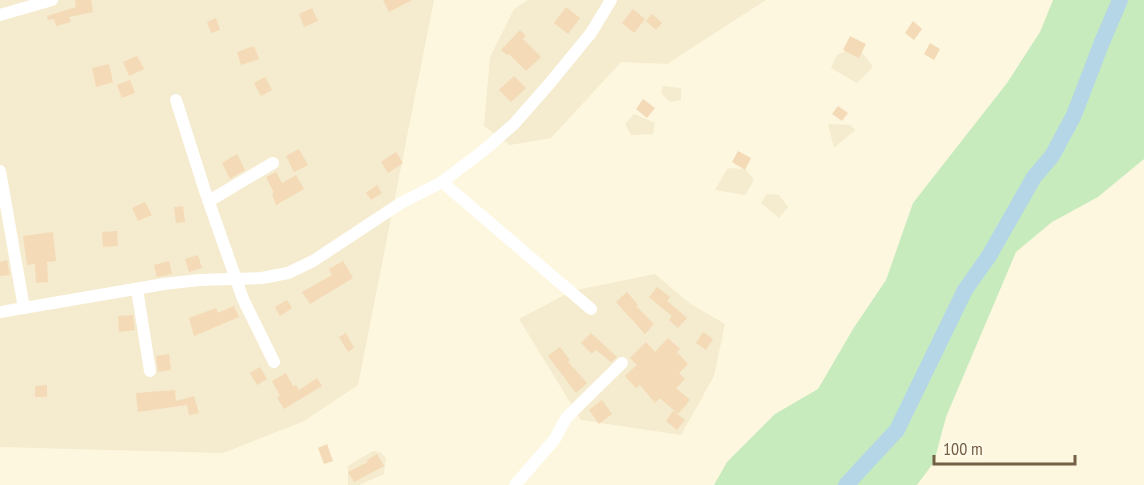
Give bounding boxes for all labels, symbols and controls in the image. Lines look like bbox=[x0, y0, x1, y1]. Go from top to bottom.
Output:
scale bar bbox=[934, 428, 1075, 466]
text: 100 m bbox=[943, 437, 983, 460]

